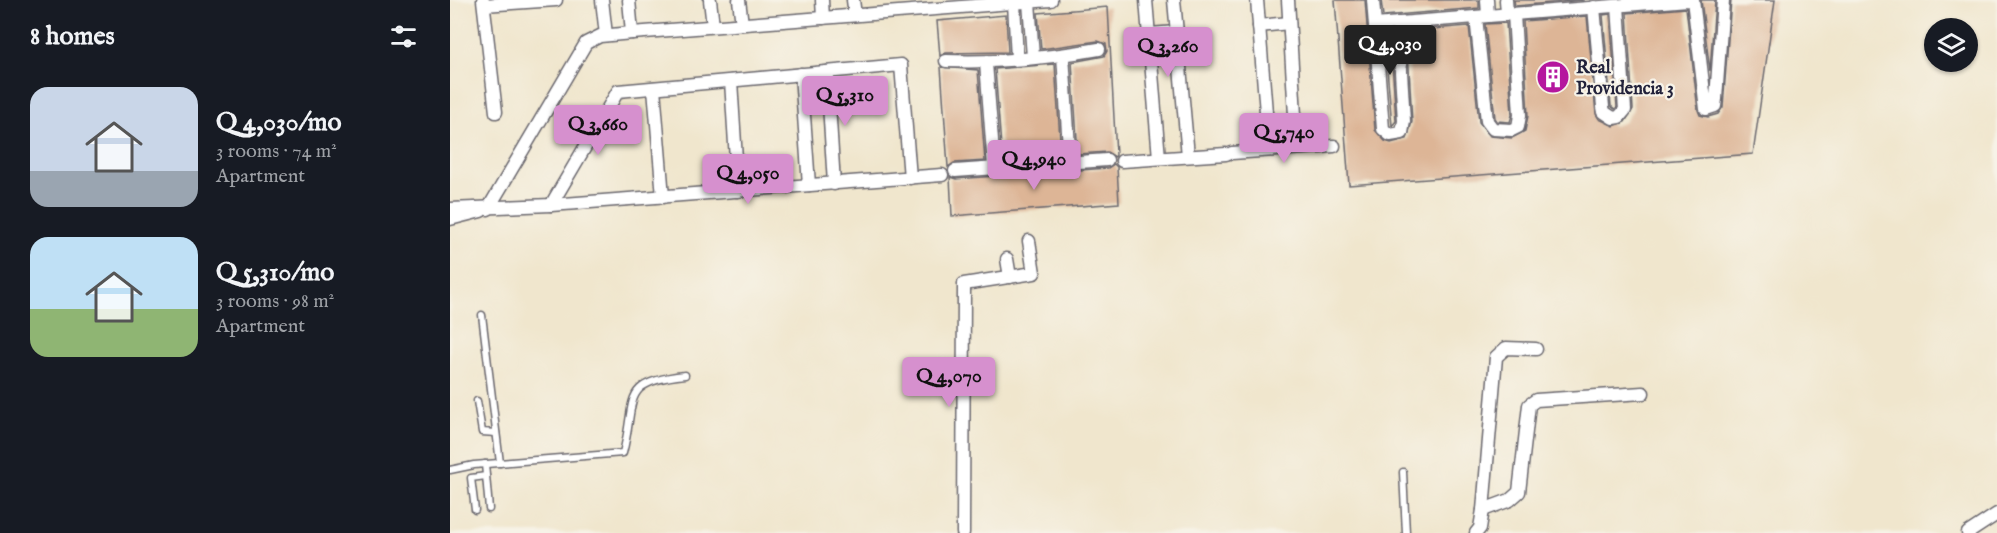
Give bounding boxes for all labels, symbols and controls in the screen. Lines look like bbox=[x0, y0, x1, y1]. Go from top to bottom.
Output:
map controls bbox=[1924, 18, 1978, 72]
button: layers bbox=[1924, 18, 1978, 72]
text: 8 homes bbox=[30, 20, 115, 53]
icon: filters bbox=[387, 20, 420, 53]
pin: Q 4,030 bbox=[1335, 25, 1445, 76]
pin: Q 3,260 bbox=[1113, 27, 1223, 78]
text: Q 4,030 bbox=[1358, 32, 1422, 57]
text: Q 3,260 bbox=[1137, 34, 1199, 59]
place label: Real Providencia 3 bbox=[1576, 57, 1674, 101]
building icon: Real Providencia 3 bbox=[1535, 59, 1571, 95]
pin: Q 5,310 bbox=[790, 76, 900, 127]
text: Q 5,310 bbox=[816, 83, 874, 108]
pin: Q 3,660 bbox=[543, 105, 653, 156]
text: Q 4,030/mo bbox=[216, 106, 341, 139]
icon: home bbox=[78, 111, 150, 183]
text: Q 3,660 bbox=[568, 112, 628, 137]
pin: Q 5,740 bbox=[1229, 113, 1339, 164]
text: Q 5,740 bbox=[1253, 120, 1315, 145]
text: 3 rooms · 74 m² bbox=[216, 139, 337, 164]
pin: Q 4,940 bbox=[979, 140, 1089, 191]
text: Q 4,940 bbox=[1002, 147, 1066, 172]
pin: Q 4,050 bbox=[693, 154, 803, 205]
text: Q 4,050 bbox=[716, 161, 780, 186]
text: Apartment bbox=[216, 164, 305, 189]
text: Q 5,310/mo bbox=[216, 256, 334, 289]
icon: home bbox=[78, 261, 150, 333]
text: 3 rooms · 98 m² bbox=[216, 289, 334, 314]
text: Apartment bbox=[216, 314, 305, 339]
pin: Q 4,070 bbox=[894, 357, 1004, 408]
text: Q 4,070 bbox=[916, 364, 982, 389]

